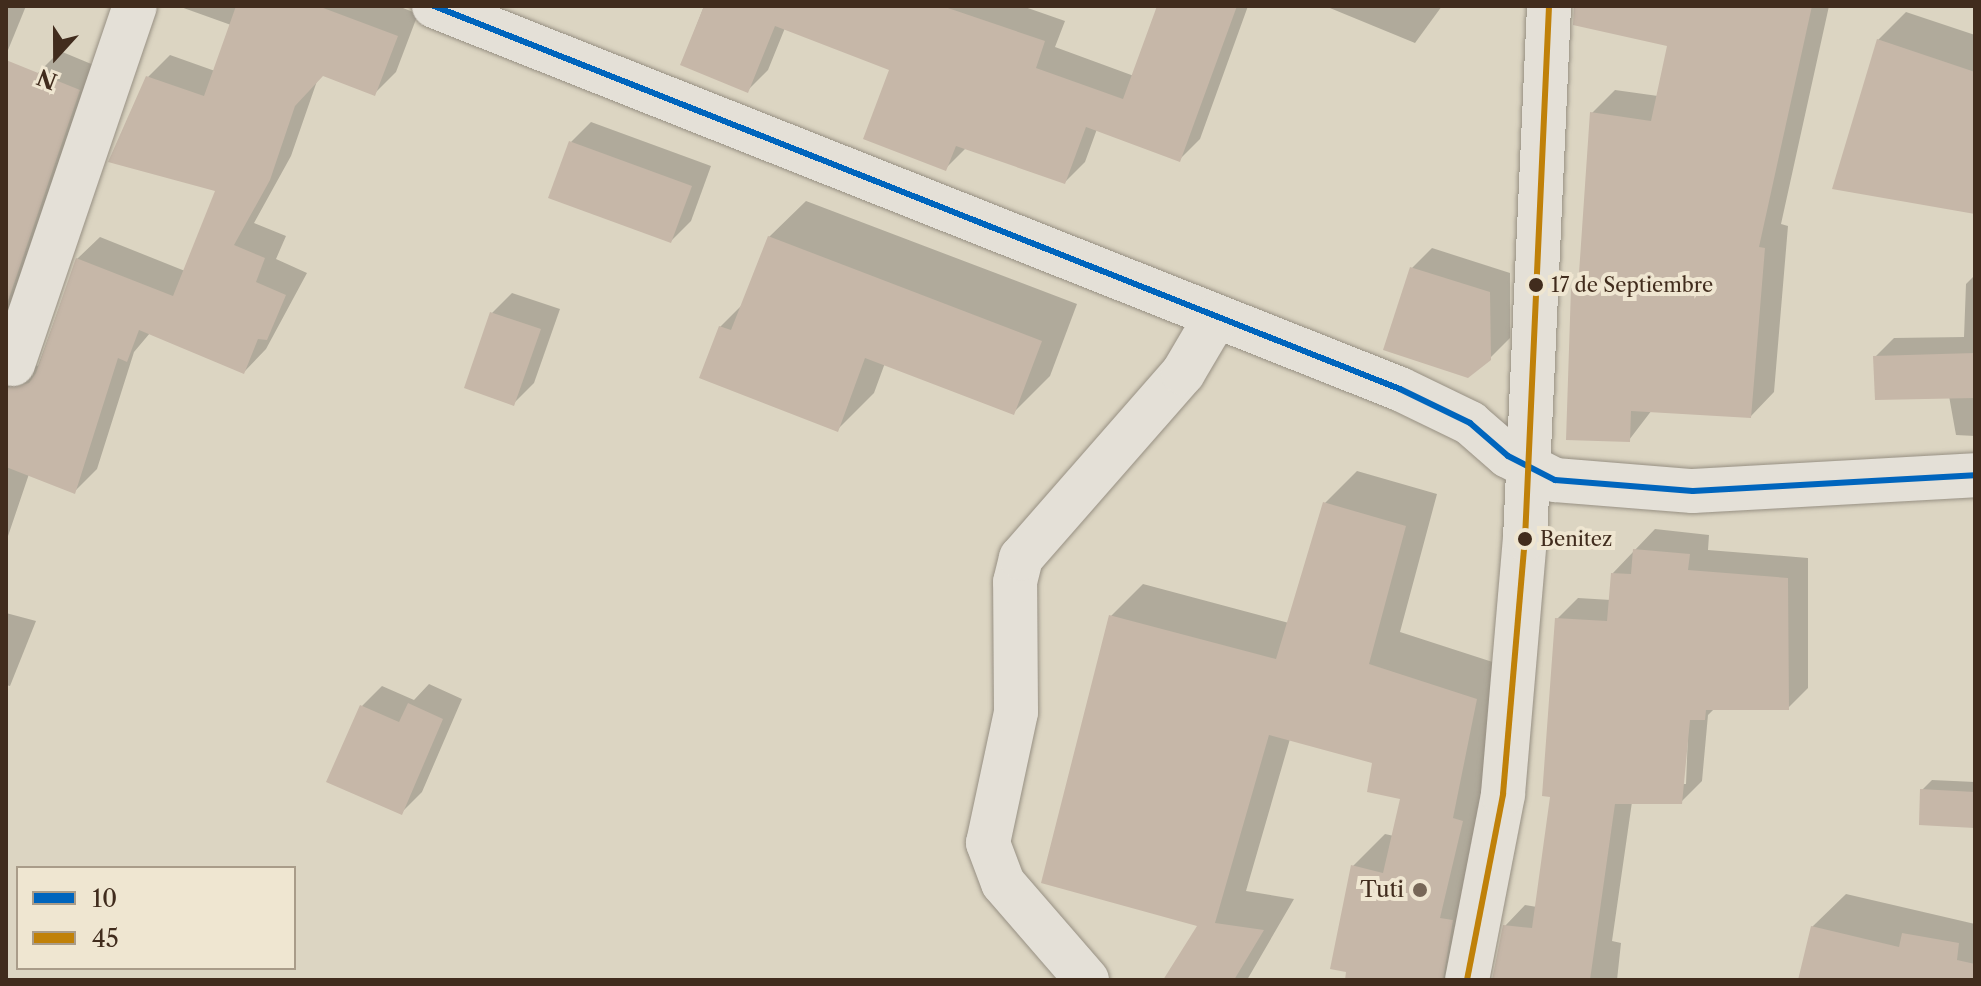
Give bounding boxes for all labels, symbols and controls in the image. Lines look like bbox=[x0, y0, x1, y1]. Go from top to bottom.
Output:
north arrow bbox=[16, 16, 96, 96]
text: N bbox=[33, 63, 61, 95]
place label: 17 de Septiembre bbox=[1551, 273, 1713, 297]
marker: 17 de Septiembre bbox=[1528, 277, 1544, 293]
place label: Benitez bbox=[1540, 527, 1612, 551]
marker: Benitez bbox=[1517, 531, 1533, 547]
legend bbox=[16, 866, 296, 970]
place label: Tuti bbox=[1360, 877, 1404, 903]
marker: Tuti bbox=[1411, 881, 1429, 899]
text: 10 bbox=[92, 884, 117, 913]
text: 45 bbox=[92, 924, 119, 953]

